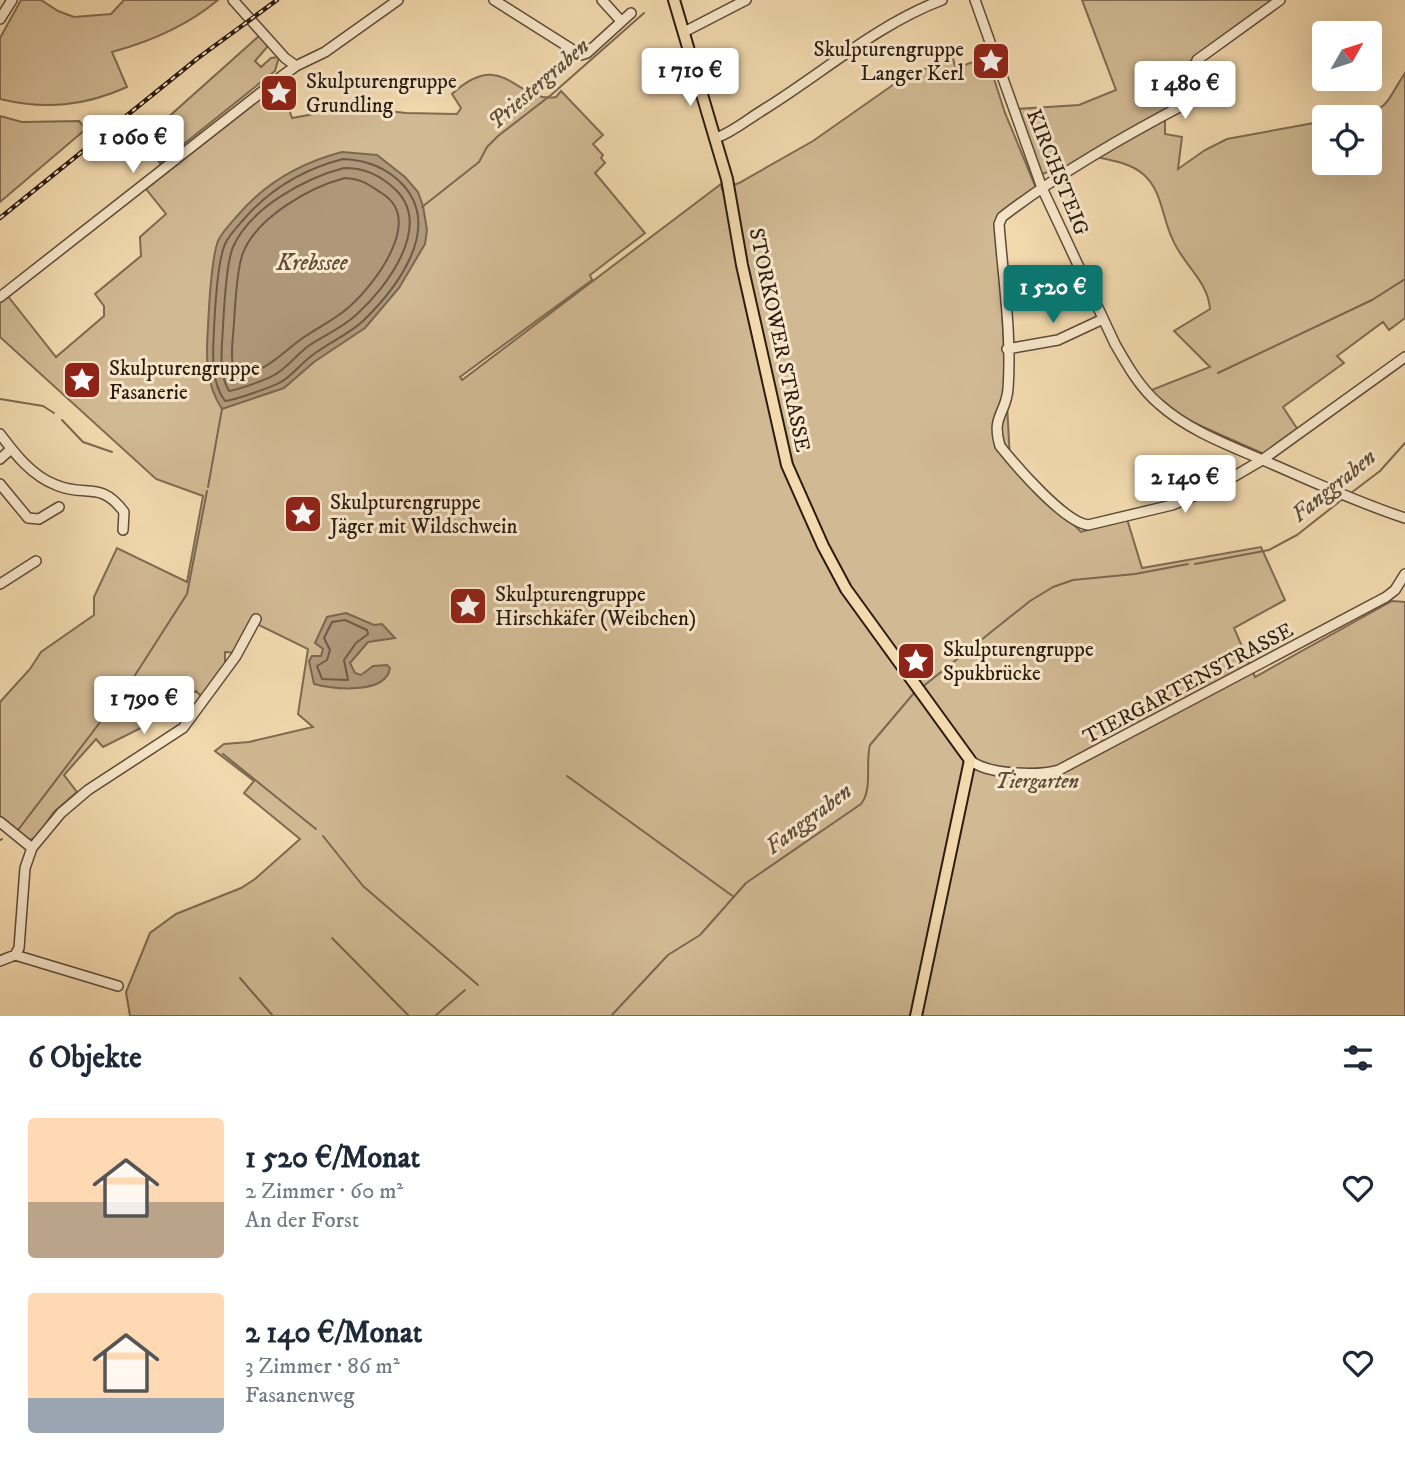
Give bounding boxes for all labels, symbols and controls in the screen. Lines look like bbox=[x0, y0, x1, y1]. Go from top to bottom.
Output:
north arrow bbox=[1312, 21, 1382, 91]
map controls bbox=[1312, 21, 1382, 175]
water label: Priestergraben bbox=[482, 32, 596, 136]
place label: Skulpturengruppe Langer Kerl bbox=[813, 37, 965, 87]
place icon: Skulpturengruppe Langer Kerl bbox=[970, 40, 1012, 82]
pin: 1 710 € bbox=[625, 48, 755, 108]
text: 1 710 € bbox=[658, 56, 722, 85]
pin: 1 480 € bbox=[1120, 61, 1250, 121]
place label: Skulpturengruppe Grundling bbox=[306, 69, 457, 119]
text: 1 480 € bbox=[1151, 69, 1219, 98]
place icon: Skulpturengruppe Grundling bbox=[258, 72, 300, 114]
button: locate bbox=[1312, 105, 1382, 175]
street label: KIRCHSTEIG bbox=[1020, 106, 1094, 240]
pin: 1 060 € bbox=[68, 116, 198, 175]
text: 1 060 € bbox=[99, 123, 167, 152]
street label: STORKOWER STRASSE bbox=[743, 226, 815, 455]
water label: Krebssee bbox=[276, 249, 349, 278]
pin: 1 520 € bbox=[988, 266, 1118, 325]
text: 1 520 € bbox=[1020, 273, 1086, 302]
place label: Skulpturengruppe Fasanerie bbox=[109, 356, 260, 406]
place icon: Skulpturengruppe Fasanerie bbox=[61, 359, 103, 401]
water label: Fanggraben bbox=[1285, 443, 1383, 529]
pin: 2 140 € bbox=[1120, 456, 1250, 515]
text: 2 140 € bbox=[1151, 463, 1219, 492]
place label: Skulpturengruppe Jäger mit Wildschwein bbox=[328, 490, 518, 540]
place icon: Skulpturengruppe Jäger mit Wildschwein bbox=[282, 493, 324, 535]
place label: Skulpturengruppe Hirschkäfer (Weibchen) bbox=[495, 582, 696, 632]
place icon: Skulpturengruppe Hirschkäfer (Weibchen) bbox=[447, 585, 489, 627]
street label: TIERGARTENSTRASSE bbox=[1079, 617, 1298, 750]
place label: Skulpturengruppe Spukbrücke bbox=[943, 637, 1094, 687]
place icon: Skulpturengruppe Spukbrücke bbox=[895, 640, 937, 682]
pin: 1 790 € bbox=[79, 676, 209, 736]
text: 1 790 € bbox=[110, 684, 178, 713]
park label: Tiergarten bbox=[995, 769, 1079, 795]
water label: Fanggraben bbox=[760, 777, 858, 861]
icon: filters bbox=[1339, 1039, 1377, 1077]
text: 6 Objekte bbox=[28, 1040, 142, 1077]
text: 1 520 €/Monat bbox=[245, 1140, 420, 1177]
icon: home bbox=[84, 1146, 168, 1230]
icon: heart bbox=[1339, 1169, 1377, 1207]
text: 2 Zimmer · 60 m² bbox=[245, 1177, 403, 1206]
text: An der Forst bbox=[245, 1206, 359, 1235]
text: 2 140 €/Monat bbox=[245, 1315, 422, 1352]
icon: home bbox=[84, 1321, 168, 1405]
icon: heart bbox=[1339, 1344, 1377, 1382]
text: 3 Zimmer · 86 m² bbox=[245, 1352, 400, 1381]
text: Fasanenweg bbox=[245, 1381, 354, 1410]

